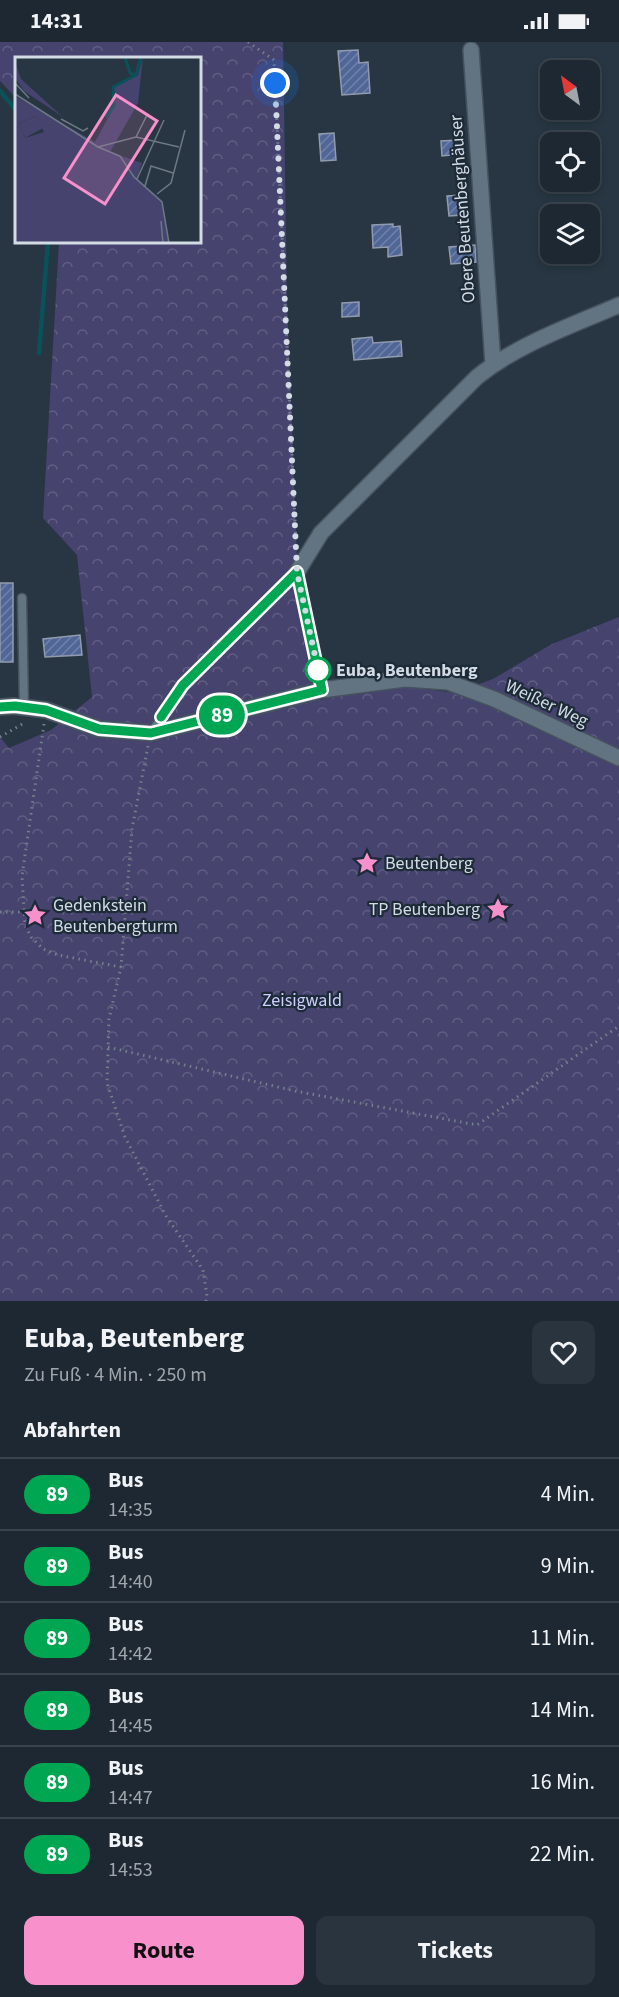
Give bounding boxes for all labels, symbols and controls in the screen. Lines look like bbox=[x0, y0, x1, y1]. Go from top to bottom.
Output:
text: 14:31 bbox=[30, 5, 83, 37]
inset map bbox=[15, 57, 201, 243]
north arrow bbox=[540, 60, 600, 120]
map controls bbox=[540, 60, 600, 264]
your location bbox=[260, 68, 290, 98]
street label: Obere Beutenberghäuser bbox=[443, 113, 482, 304]
button: locate bbox=[540, 132, 600, 192]
button: layers bbox=[540, 204, 600, 264]
marker: Euba, Beutenberg bbox=[305, 657, 331, 683]
place label: Euba, Beutenberg bbox=[336, 658, 478, 683]
street label: Weißer Weg bbox=[501, 673, 592, 734]
line badge: 89 bbox=[195, 696, 249, 734]
text: 89 bbox=[211, 700, 233, 730]
place icon: Beutenberg bbox=[354, 850, 380, 876]
place label: Beutenberg bbox=[385, 851, 473, 876]
place label: Gedenkstein Beutenbergturm bbox=[53, 893, 178, 939]
place icon: TP Beutenberg bbox=[485, 896, 511, 922]
place label: TP Beutenberg bbox=[369, 897, 480, 922]
place icon: Gedenkstein Beutenbergturm bbox=[22, 902, 48, 928]
park label: Zeisigwald bbox=[262, 988, 342, 1013]
text: Euba, Beutenberg bbox=[24, 1318, 244, 1358]
button: heart bbox=[532, 1321, 595, 1384]
text: Zu Fuß · 4 Min. · 250 m bbox=[24, 1361, 207, 1389]
text: Abfahrten bbox=[24, 1414, 121, 1446]
text: Bus bbox=[108, 1464, 144, 1496]
text: 4 Min. bbox=[541, 1478, 595, 1510]
text: 89 bbox=[46, 1479, 68, 1509]
text: 14:35 bbox=[108, 1496, 153, 1524]
text: Bus bbox=[108, 1536, 144, 1568]
text: 9 Min. bbox=[541, 1550, 595, 1582]
text: 89 bbox=[46, 1551, 68, 1581]
text: 14:40 bbox=[108, 1568, 153, 1596]
text: Bus bbox=[108, 1608, 144, 1640]
text: 11 Min. bbox=[530, 1622, 595, 1654]
text: 89 bbox=[46, 1623, 68, 1653]
text: 14:42 bbox=[108, 1640, 153, 1668]
text: Bus bbox=[108, 1680, 144, 1712]
text: 14 Min. bbox=[530, 1694, 595, 1726]
text: 89 bbox=[46, 1695, 68, 1725]
text: 14:45 bbox=[108, 1712, 153, 1740]
text: Bus bbox=[108, 1752, 144, 1784]
text: 16 Min. bbox=[530, 1766, 595, 1798]
text: 89 bbox=[46, 1767, 68, 1797]
text: 14:47 bbox=[108, 1784, 153, 1812]
text: Bus bbox=[108, 1824, 144, 1856]
text: 22 Min. bbox=[530, 1838, 595, 1870]
text: 89 bbox=[46, 1839, 68, 1869]
text: 14:53 bbox=[108, 1856, 153, 1884]
button: Route bbox=[24, 1916, 304, 1985]
button: Tickets bbox=[316, 1916, 595, 1985]

